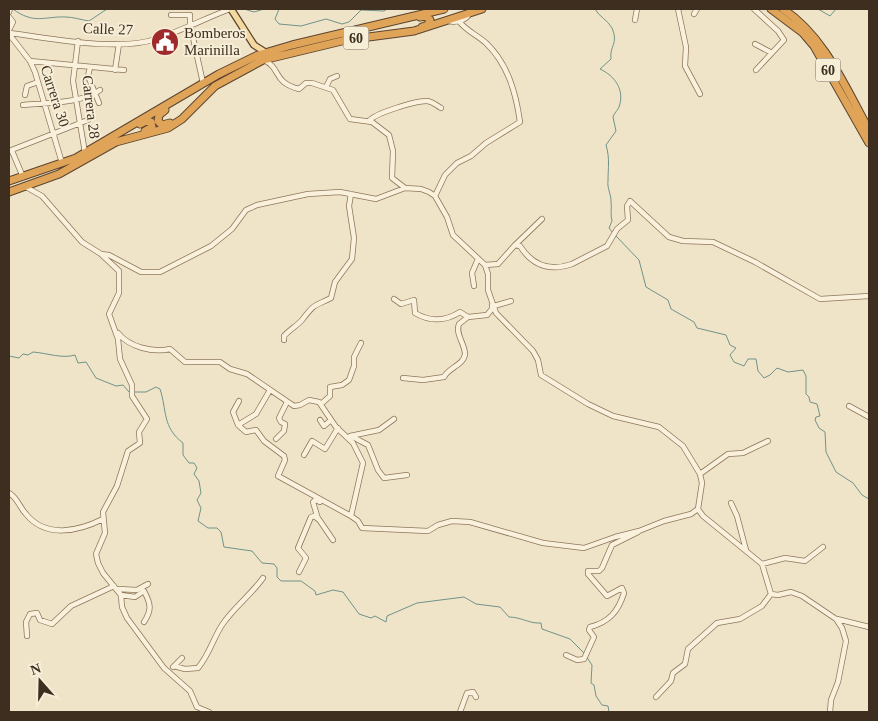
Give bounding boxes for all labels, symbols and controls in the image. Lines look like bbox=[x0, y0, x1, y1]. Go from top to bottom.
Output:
street label: Calle 27 bbox=[83, 20, 134, 38]
place label: Bomberos Marinilla bbox=[184, 25, 246, 58]
road number: 60 bbox=[344, 26, 368, 49]
public building icon: Bomberos Marinilla bbox=[150, 27, 180, 57]
road number: 60 bbox=[816, 58, 840, 82]
street label: Carrera 30 bbox=[38, 63, 72, 129]
street label: Carrera 28 bbox=[79, 74, 103, 140]
north arrow bbox=[15, 656, 65, 706]
text: N bbox=[28, 660, 43, 678]

